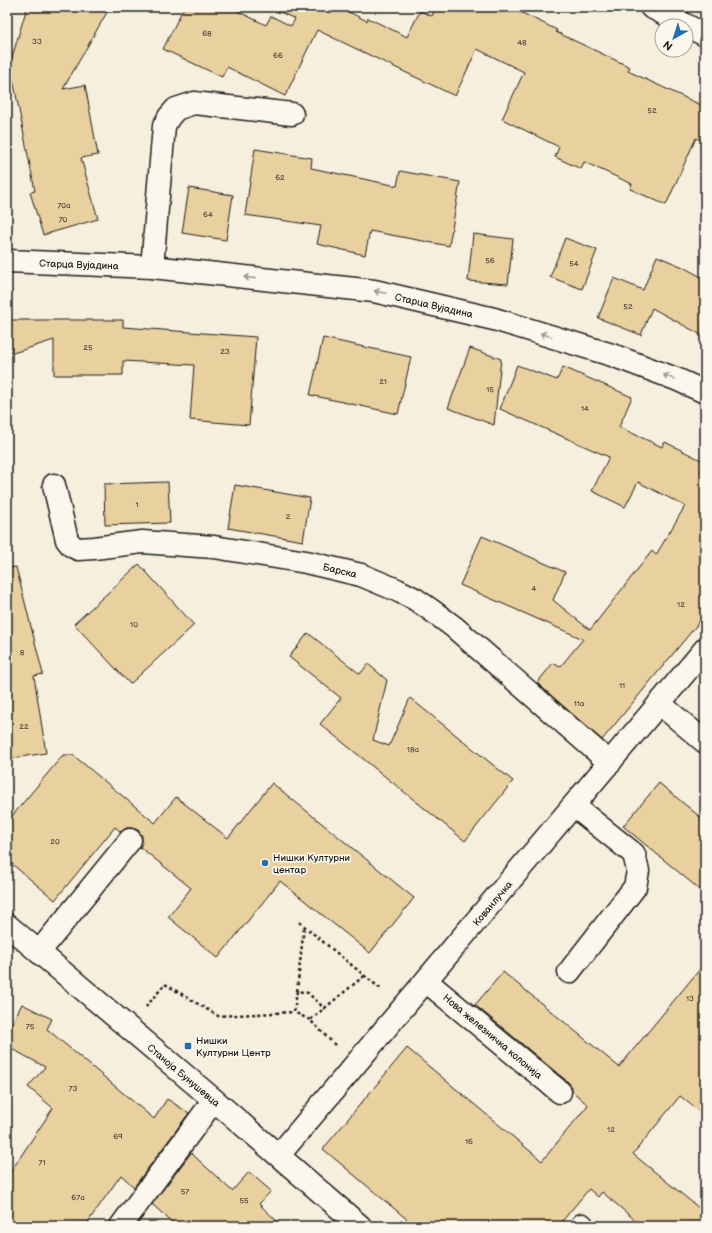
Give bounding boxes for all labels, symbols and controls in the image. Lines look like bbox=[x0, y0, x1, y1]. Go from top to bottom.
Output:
north arrow bbox=[654, 18, 694, 58]
house number: 68 bbox=[202, 29, 212, 38]
house number: 33 bbox=[32, 37, 42, 46]
house number: 48 bbox=[517, 38, 527, 47]
text: N bbox=[661, 38, 675, 53]
house number: 66 bbox=[273, 51, 283, 60]
house number: 52 bbox=[647, 106, 657, 115]
house number: 62 bbox=[275, 173, 285, 182]
house number: 70a bbox=[57, 201, 71, 210]
house number: 64 bbox=[203, 210, 213, 219]
house number: 70 bbox=[59, 215, 68, 224]
house number: 56 bbox=[485, 256, 495, 265]
street label: Старца Вујадина bbox=[39, 258, 119, 272]
house number: 54 bbox=[569, 259, 579, 268]
one-way arrow bbox=[244, 274, 257, 281]
one-way arrow bbox=[373, 288, 386, 296]
street label: Старца Вујадина bbox=[394, 291, 474, 321]
house number: 52 bbox=[623, 302, 633, 311]
one-way arrow bbox=[540, 331, 553, 338]
house number: 25 bbox=[83, 343, 93, 352]
house number: 23 bbox=[220, 347, 230, 356]
one-way arrow bbox=[664, 372, 676, 380]
house number: 21 bbox=[379, 377, 387, 386]
house number: 15 bbox=[486, 385, 494, 394]
house number: 14 bbox=[581, 404, 589, 413]
house number: 1 bbox=[135, 500, 139, 509]
house number: 2 bbox=[286, 512, 291, 521]
street label: Барска bbox=[322, 561, 358, 581]
house number: 4 bbox=[532, 584, 537, 593]
house number: 12 bbox=[677, 600, 685, 609]
house number: 10 bbox=[130, 620, 138, 629]
house number: 8 bbox=[20, 648, 25, 657]
house number: 11 bbox=[619, 681, 625, 690]
house number: 11a bbox=[574, 699, 585, 708]
house number: 22 bbox=[19, 722, 29, 731]
house number: 18a bbox=[407, 745, 420, 754]
house number: 20 bbox=[50, 837, 60, 846]
place label: Нишки Културни центар bbox=[273, 852, 350, 876]
marker: Нишки Културни центар bbox=[260, 858, 270, 868]
street label: Кованлучка bbox=[470, 879, 515, 929]
street label: Нова железничка колонија bbox=[440, 992, 544, 1082]
house number: 13 bbox=[686, 994, 694, 1003]
house number: 75 bbox=[26, 1022, 35, 1031]
place label: Нишки Културни Центр bbox=[196, 1035, 271, 1059]
marker: Нишки Културни Центр bbox=[183, 1041, 193, 1051]
street label: Станоја Бунушевца bbox=[145, 1042, 222, 1110]
house number: 73 bbox=[69, 1084, 77, 1093]
house number: 12 bbox=[607, 1125, 615, 1134]
house number: 69 bbox=[113, 1132, 123, 1141]
house number: 16 bbox=[465, 1137, 473, 1146]
house number: 71 bbox=[38, 1158, 46, 1167]
house number: 57 bbox=[181, 1187, 189, 1196]
house number: 67a bbox=[71, 1193, 85, 1202]
house number: 55 bbox=[239, 1196, 249, 1205]

